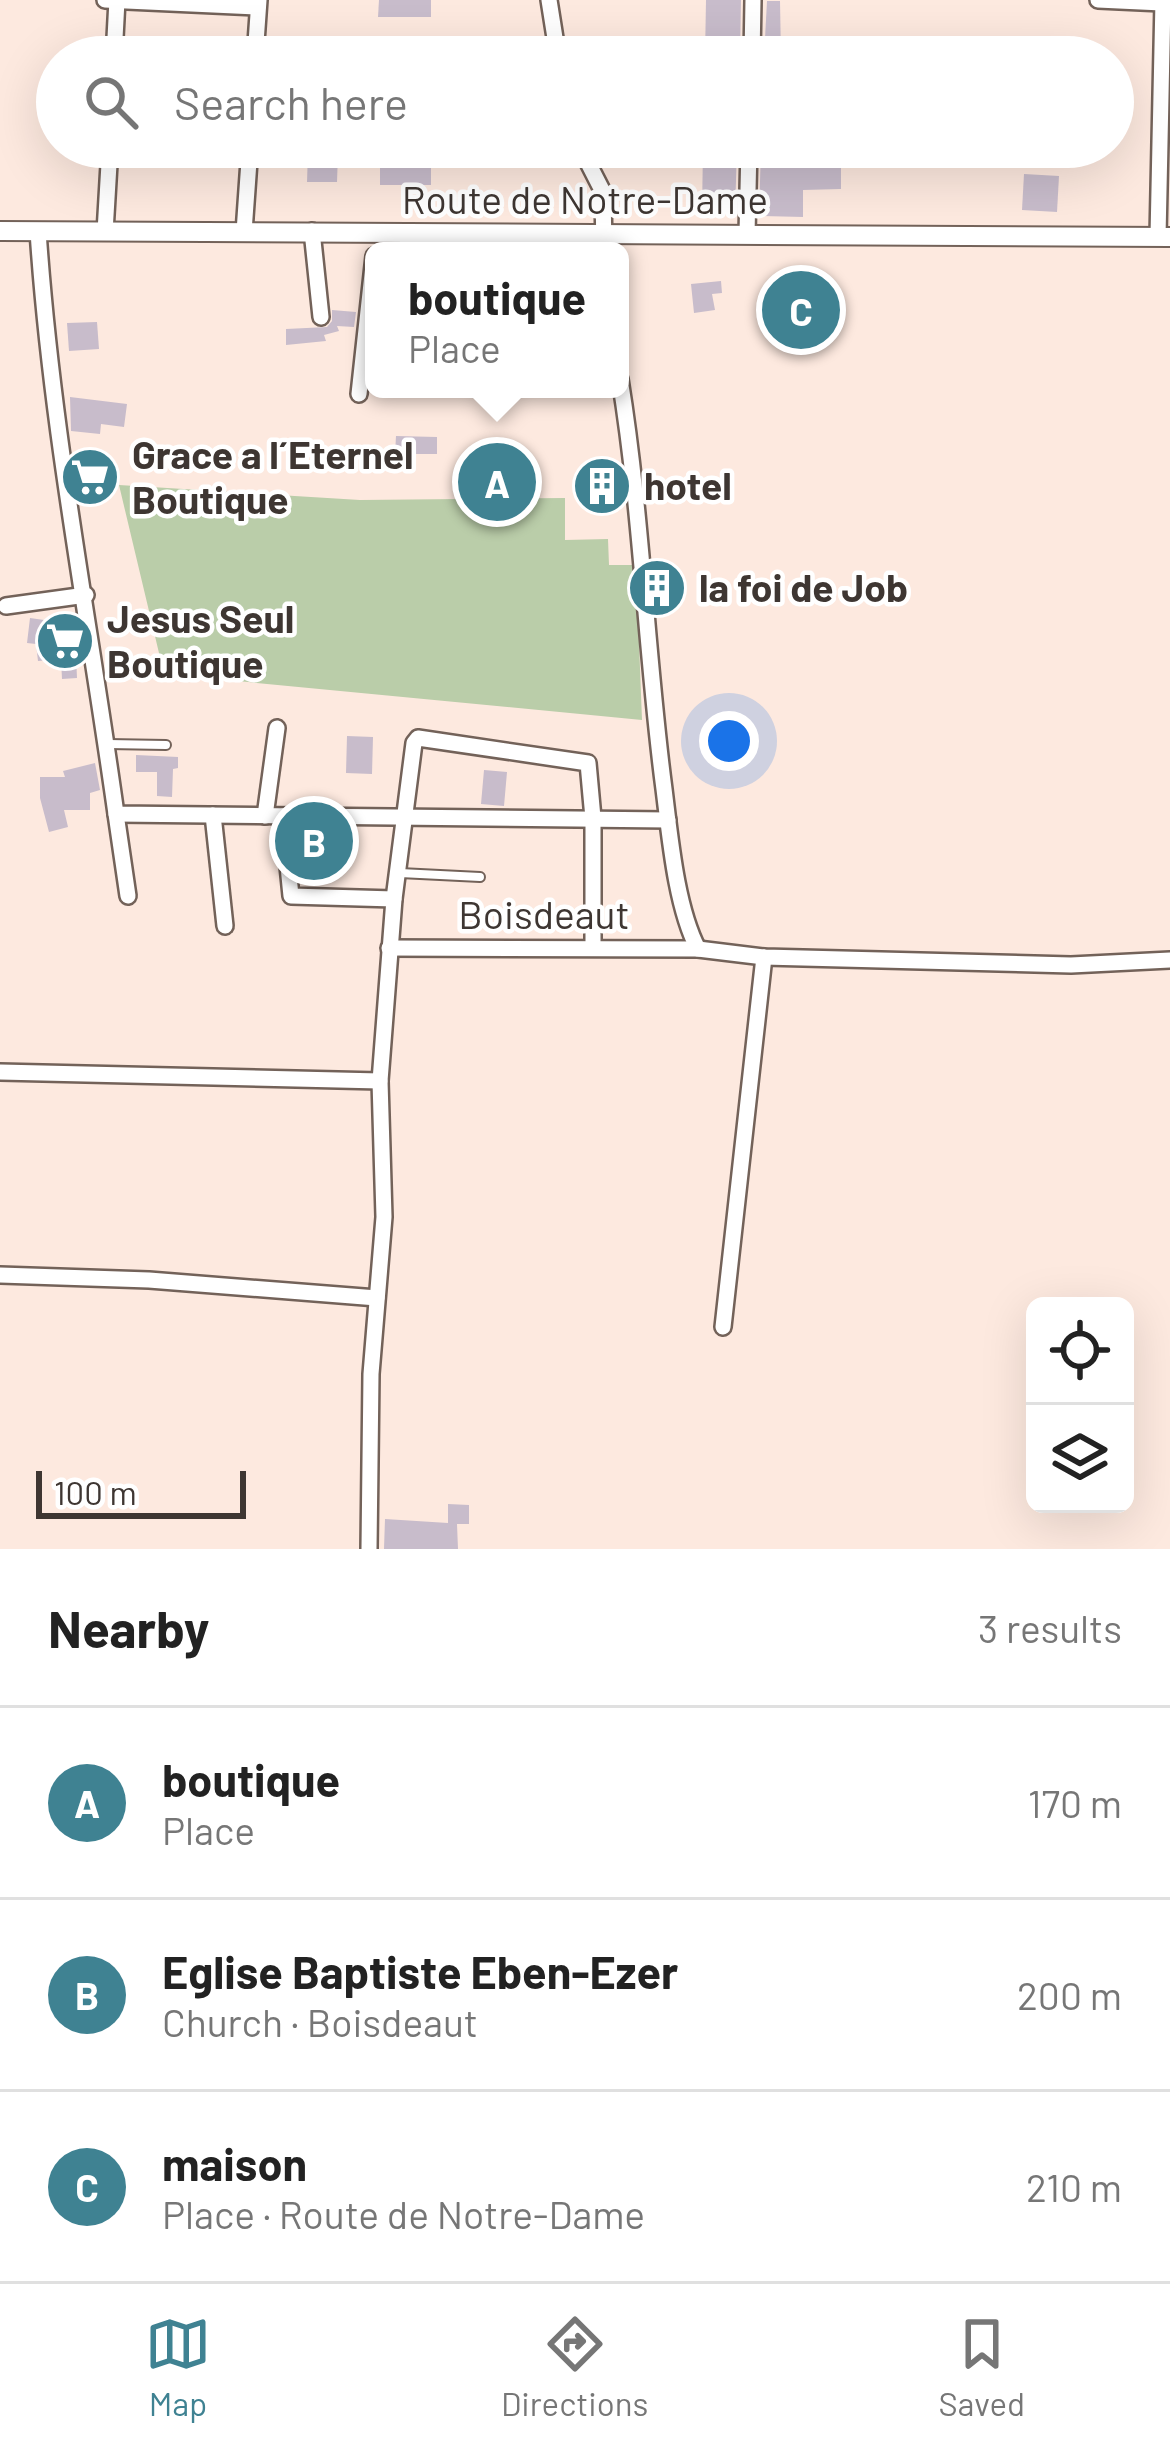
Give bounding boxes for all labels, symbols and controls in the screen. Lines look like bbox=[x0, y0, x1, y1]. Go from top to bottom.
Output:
search box bbox=[36, 36, 1134, 168]
icon: search bbox=[78, 69, 144, 135]
text: Search here bbox=[174, 75, 408, 129]
street label: Route de Notre-Dame bbox=[402, 175, 768, 222]
popup bbox=[365, 242, 629, 398]
pin: C bbox=[762, 265, 840, 355]
text: boutique bbox=[408, 270, 586, 324]
text: Place bbox=[408, 324, 501, 371]
place label: Grace a l´Eternel Boutique bbox=[132, 430, 414, 522]
pin: A bbox=[458, 437, 536, 527]
supermarket icon: Grace a l´Eternel Boutique bbox=[59, 446, 121, 508]
building icon: hotel bbox=[571, 455, 633, 517]
place label: hotel bbox=[644, 461, 732, 508]
building icon: la foi de Job bbox=[626, 557, 688, 619]
place label: la foi de Job bbox=[699, 563, 908, 610]
place label: Jesus Seul Boutique bbox=[107, 594, 294, 686]
supermarket icon: Jesus Seul Boutique bbox=[34, 610, 96, 672]
your location bbox=[699, 711, 759, 771]
pin: B bbox=[275, 796, 353, 886]
street label: Boisdeaut bbox=[458, 890, 630, 937]
map controls bbox=[1026, 1297, 1134, 1513]
button: locate bbox=[1026, 1297, 1134, 1405]
button: layers bbox=[1026, 1405, 1134, 1513]
scale bar bbox=[36, 1465, 246, 1518]
text: 100 m bbox=[54, 1472, 137, 1512]
text: Nearby bbox=[48, 1597, 209, 1658]
text: 3 results bbox=[978, 1604, 1122, 1651]
text: boutique bbox=[162, 1752, 340, 1806]
text: A bbox=[74, 1779, 100, 1826]
text: 170 m bbox=[1028, 1779, 1122, 1826]
text: Place bbox=[162, 1806, 255, 1853]
text: Eglise Baptiste Eben-Ezer bbox=[162, 1944, 678, 1998]
text: B bbox=[75, 1971, 99, 2018]
text: 200 m bbox=[1017, 1971, 1122, 2018]
text: Church · Boisdeaut bbox=[162, 1998, 478, 2045]
text: maison bbox=[162, 2136, 307, 2190]
text: C bbox=[75, 2163, 99, 2210]
text: 210 m bbox=[1026, 2163, 1122, 2210]
text: Place · Route de Notre-Dame bbox=[162, 2190, 645, 2237]
tab: Map bbox=[145, 2311, 211, 2423]
tab: Directions bbox=[501, 2311, 648, 2423]
tab: Saved bbox=[938, 2311, 1025, 2423]

